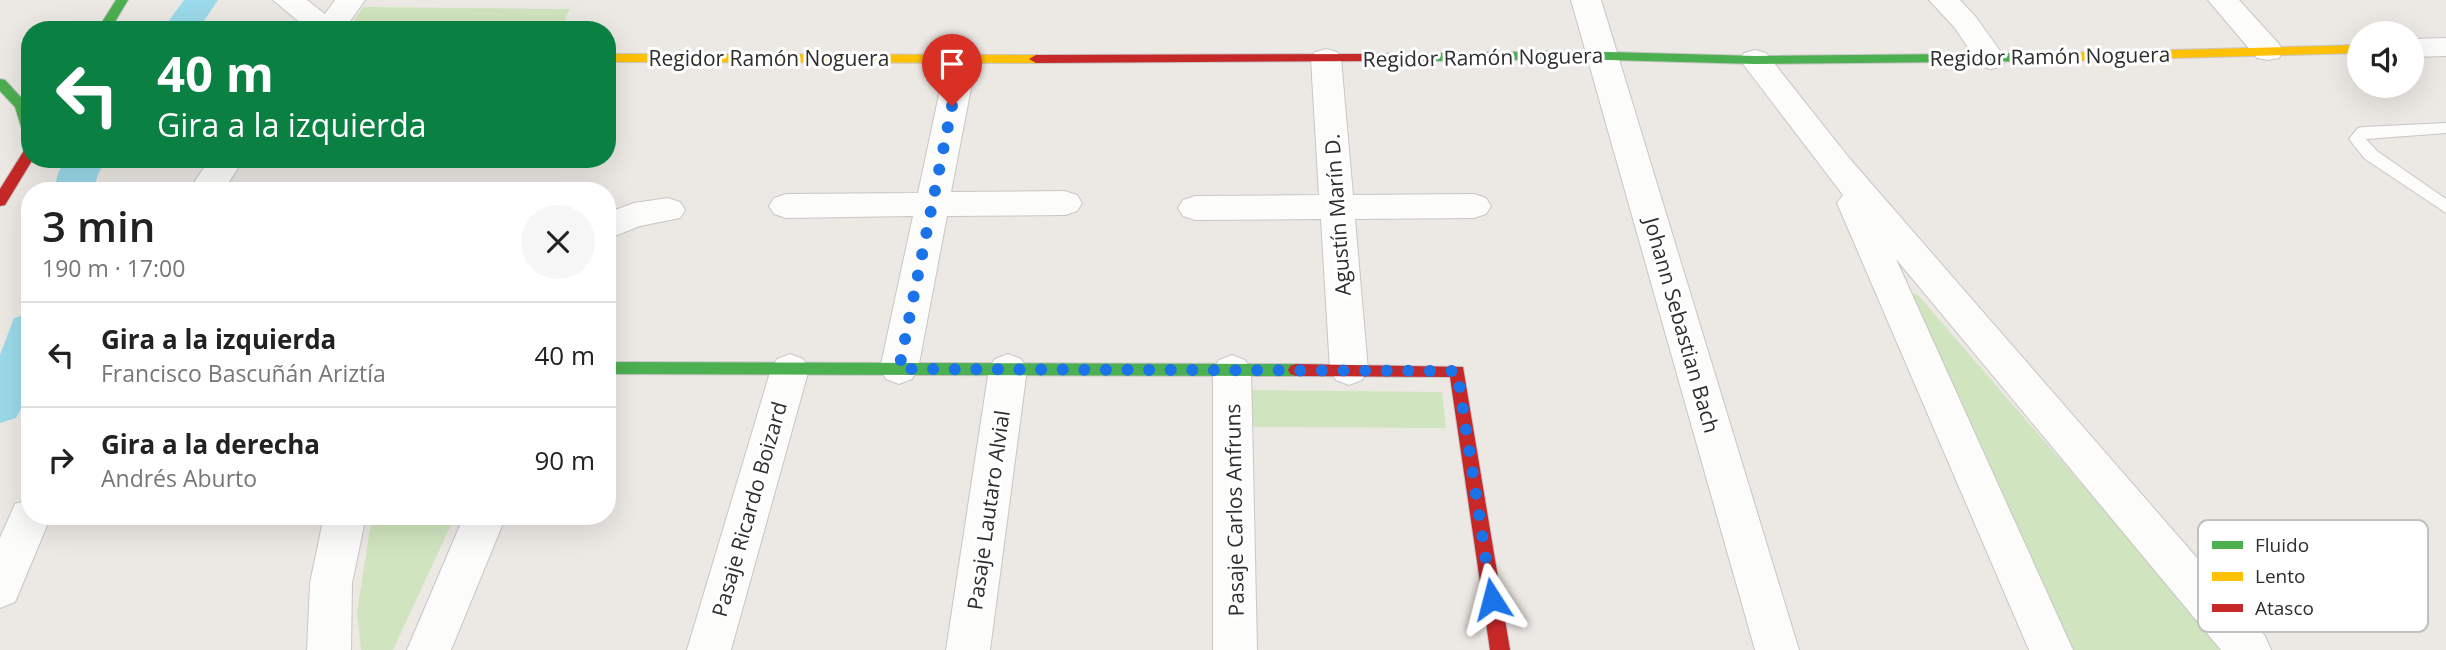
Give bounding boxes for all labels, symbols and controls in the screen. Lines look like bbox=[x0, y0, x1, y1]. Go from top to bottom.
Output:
map controls bbox=[2347, 21, 2424, 98]
button: sound bbox=[2347, 21, 2424, 98]
pin bbox=[922, 34, 982, 106]
text: 40 m bbox=[157, 40, 274, 106]
street label: Regidor Ramón Noguera bbox=[1929, 40, 2171, 72]
street label: Regidor Ramón Noguera bbox=[1362, 41, 1604, 73]
street label: Regidor Ramón Noguera bbox=[649, 44, 889, 72]
icon: arrive bbox=[933, 45, 971, 83]
icon: left bbox=[42, 49, 133, 140]
text: Gira a la izquierda bbox=[157, 103, 427, 146]
street label: Agustín Marín D. bbox=[1317, 133, 1357, 297]
text: 3 min bbox=[42, 197, 155, 254]
button: close bbox=[521, 205, 595, 279]
street label: Johann Sebastian Bach bbox=[1637, 212, 1726, 436]
text: 190 m · 17:00 bbox=[42, 252, 185, 284]
text: Gira a la izquierda bbox=[101, 321, 336, 357]
icon: left bbox=[42, 336, 80, 374]
text: 40 m bbox=[534, 337, 595, 373]
text: Francisco Bascuñán Ariztía bbox=[101, 357, 386, 389]
street label: Pasaje Ricardo Boizard bbox=[705, 398, 793, 620]
street label: Pasaje Carlos Anfruns bbox=[1218, 403, 1250, 617]
street label: Pasaje Lautaro Alvial bbox=[960, 408, 1016, 612]
text: Gira a la derecha bbox=[101, 426, 320, 462]
icon: right bbox=[42, 441, 80, 479]
text: 90 m bbox=[534, 442, 595, 478]
text: Andrés Aburto bbox=[101, 462, 257, 494]
legend bbox=[2198, 520, 2428, 632]
text: Fluido bbox=[2255, 532, 2309, 558]
position arrow bbox=[1455, 562, 1529, 636]
text: Lento bbox=[2255, 563, 2305, 589]
text: Atasco bbox=[2255, 595, 2314, 621]

